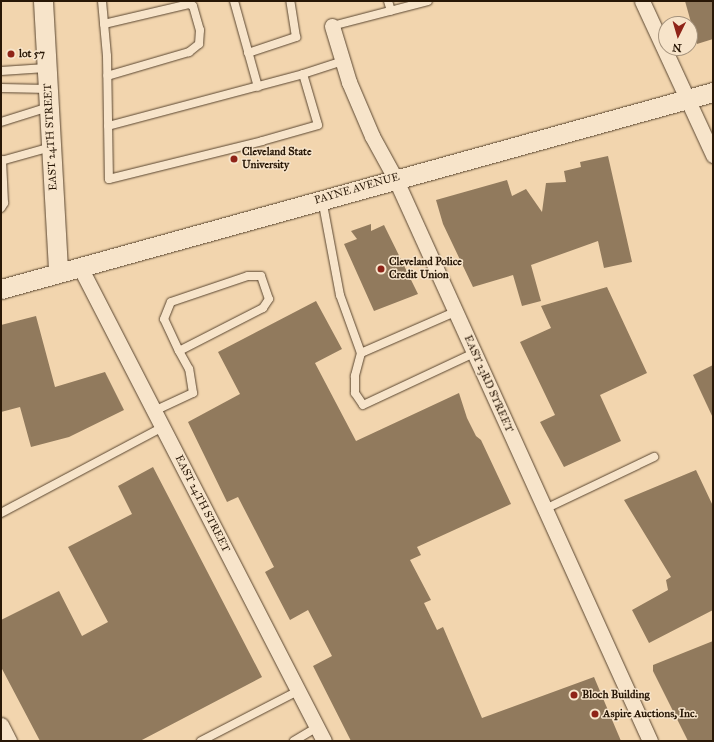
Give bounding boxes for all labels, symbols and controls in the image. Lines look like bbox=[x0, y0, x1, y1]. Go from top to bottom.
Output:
north arrow bbox=[658, 16, 698, 56]
text: N bbox=[672, 41, 682, 54]
place label: lot 57 bbox=[19, 47, 45, 61]
marker: lot 57 bbox=[6, 49, 16, 59]
street label: EAST 24TH STREET bbox=[42, 83, 60, 191]
place label: Cleveland State University bbox=[242, 146, 312, 172]
marker: Cleveland State University bbox=[229, 154, 239, 164]
street label: PAYNE AVENUE bbox=[313, 171, 401, 207]
place label: Cleveland Police Credit Union bbox=[389, 256, 462, 282]
marker: Cleveland Police Credit Union bbox=[376, 264, 386, 274]
street label: EAST 23RD STREET bbox=[461, 333, 515, 435]
street label: EAST 24TH STREET bbox=[172, 453, 232, 555]
place label: Bloch Building bbox=[582, 688, 650, 702]
marker: Bloch Building bbox=[569, 690, 579, 700]
place label: Aspire Auctions, Inc. bbox=[603, 707, 697, 721]
marker: Aspire Auctions, Inc. bbox=[590, 709, 600, 719]

